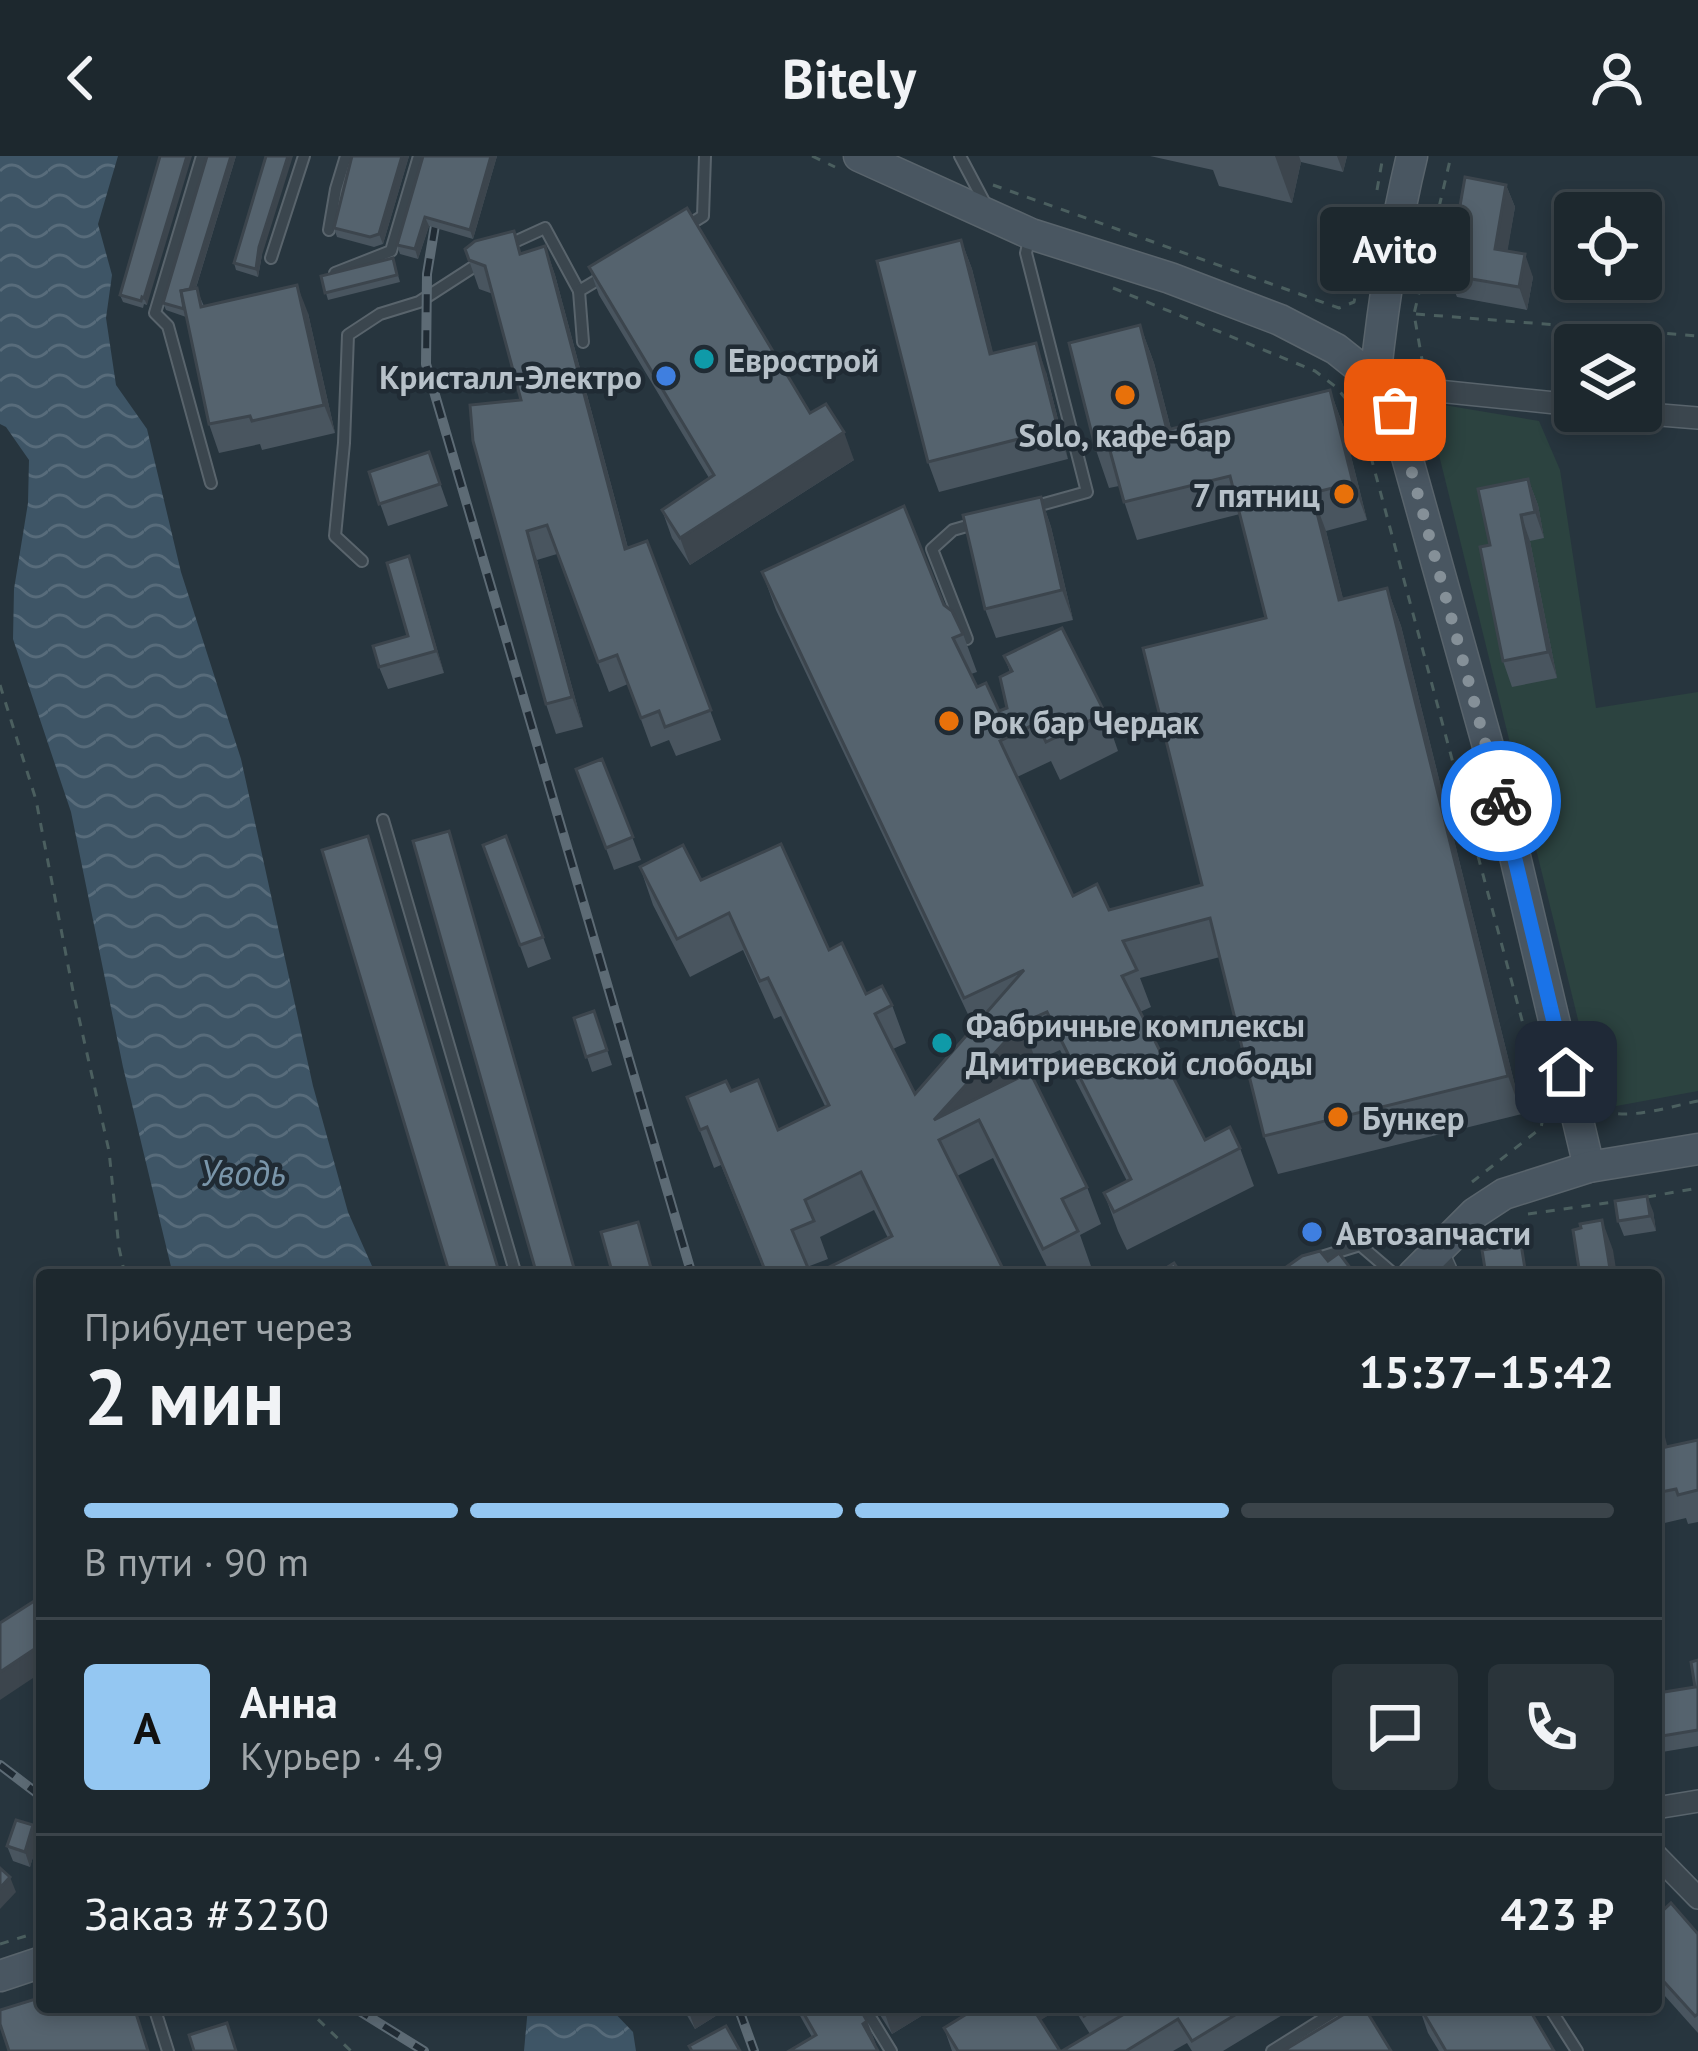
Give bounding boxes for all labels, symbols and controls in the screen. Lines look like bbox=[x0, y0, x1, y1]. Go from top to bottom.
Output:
text: Bitely bbox=[782, 43, 916, 113]
icon: back bbox=[48, 45, 114, 111]
icon: person bbox=[1584, 45, 1650, 111]
map controls bbox=[1554, 192, 1662, 432]
button: locate bbox=[1554, 192, 1662, 300]
callout: Avito bbox=[1320, 206, 1470, 290]
text: Avito bbox=[1353, 223, 1437, 274]
button: layers bbox=[1554, 324, 1662, 432]
place label: Еврострой bbox=[728, 338, 879, 381]
marker: Еврострой bbox=[691, 346, 717, 372]
place label: Кристалл-Электро bbox=[379, 355, 642, 398]
pin bbox=[1344, 359, 1446, 461]
marker: Кристалл-Электро bbox=[653, 363, 679, 389]
icon: bag bbox=[1362, 377, 1428, 443]
marker: Solo, кафе-бар bbox=[1112, 382, 1138, 408]
place label: Solo, кафе-бар bbox=[1019, 413, 1231, 456]
place label: 7 пятниц bbox=[1193, 473, 1320, 516]
marker: 7 пятниц bbox=[1331, 481, 1357, 507]
place label: Рок бар Чердак bbox=[973, 700, 1200, 743]
marker: Рок бар Чердак bbox=[936, 708, 962, 734]
courier bbox=[1441, 741, 1561, 861]
icon: bike bbox=[1468, 768, 1534, 834]
place label: Фабричные комплексы Дмитриевской слободы bbox=[966, 1003, 1313, 1084]
pin bbox=[1515, 1021, 1617, 1123]
marker: Фабричные комплексы Дмитриевской слободы bbox=[929, 1030, 955, 1056]
icon: home bbox=[1533, 1039, 1599, 1105]
place label: Бункер bbox=[1362, 1096, 1465, 1139]
marker: Бункер bbox=[1325, 1104, 1351, 1130]
water label: Уводь bbox=[200, 1149, 286, 1196]
place label: Автозапчасти bbox=[1336, 1211, 1531, 1254]
marker: Автозапчасти bbox=[1299, 1219, 1325, 1245]
text: Прибудет через bbox=[84, 1301, 353, 1352]
text: 15:37–15:42 bbox=[1359, 1342, 1614, 1400]
text: 2 мин bbox=[84, 1346, 284, 1447]
text: В пути · 90 m bbox=[84, 1536, 309, 1587]
button: chat bbox=[1332, 1664, 1458, 1790]
button: phone bbox=[1488, 1664, 1614, 1790]
text: Анна bbox=[240, 1672, 338, 1730]
text: А bbox=[133, 1698, 161, 1756]
text: Курьер · 4.9 bbox=[240, 1730, 444, 1781]
text: Заказ #3230 bbox=[84, 1884, 329, 1942]
text: 423 ₽ bbox=[1501, 1884, 1614, 1942]

